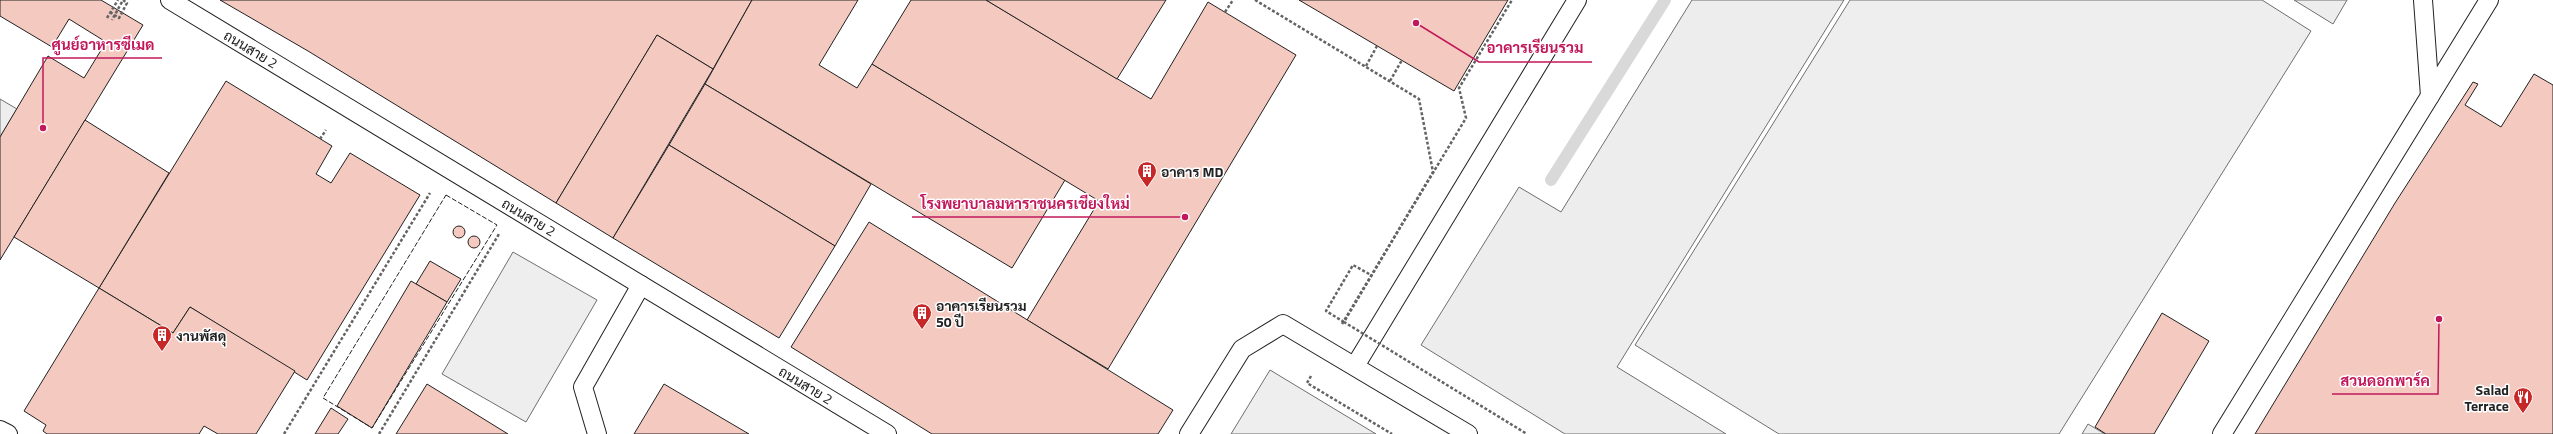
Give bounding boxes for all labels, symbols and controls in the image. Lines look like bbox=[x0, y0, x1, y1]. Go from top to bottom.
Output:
street label: ถนนสาย 2 bbox=[220, 25, 282, 73]
callout: ศูนย์อาหารซีเมด bbox=[43, 31, 162, 58]
text: ศูนย์อาหารซีเมด bbox=[52, 33, 154, 56]
callout: อาคารเรียนรวม bbox=[1479, 35, 1592, 62]
text: อาคารเรียนรวม bbox=[1486, 36, 1584, 59]
building icon: อาคาร MD bbox=[1136, 160, 1158, 188]
place label: อาคาร MD bbox=[1161, 161, 1223, 182]
callout: โรงพยาบาลมหาราชนครเชียงใหม่ bbox=[912, 190, 1137, 217]
text: โรงพยาบาลมหาราชนครเชียงใหม่ bbox=[919, 192, 1130, 215]
street label: ถนนสาย 2 bbox=[498, 193, 560, 241]
place label: อาคารเรียนรวม 50 ปี bbox=[936, 295, 1027, 332]
building icon: อาคารเรียนรวม 50 ปี bbox=[911, 302, 933, 330]
building icon: งานพัสดุ bbox=[151, 324, 173, 352]
place label: งานพัสดุ bbox=[176, 325, 226, 347]
street label: ถนนสาย 2 bbox=[775, 361, 837, 409]
callout: สวนดอกพาร์ค bbox=[2332, 367, 2438, 394]
text: สวนดอกพาร์ค bbox=[2340, 369, 2430, 392]
place label: Salad Terrace bbox=[2465, 379, 2509, 416]
restaurant icon: Salad Terrace bbox=[2512, 386, 2534, 414]

